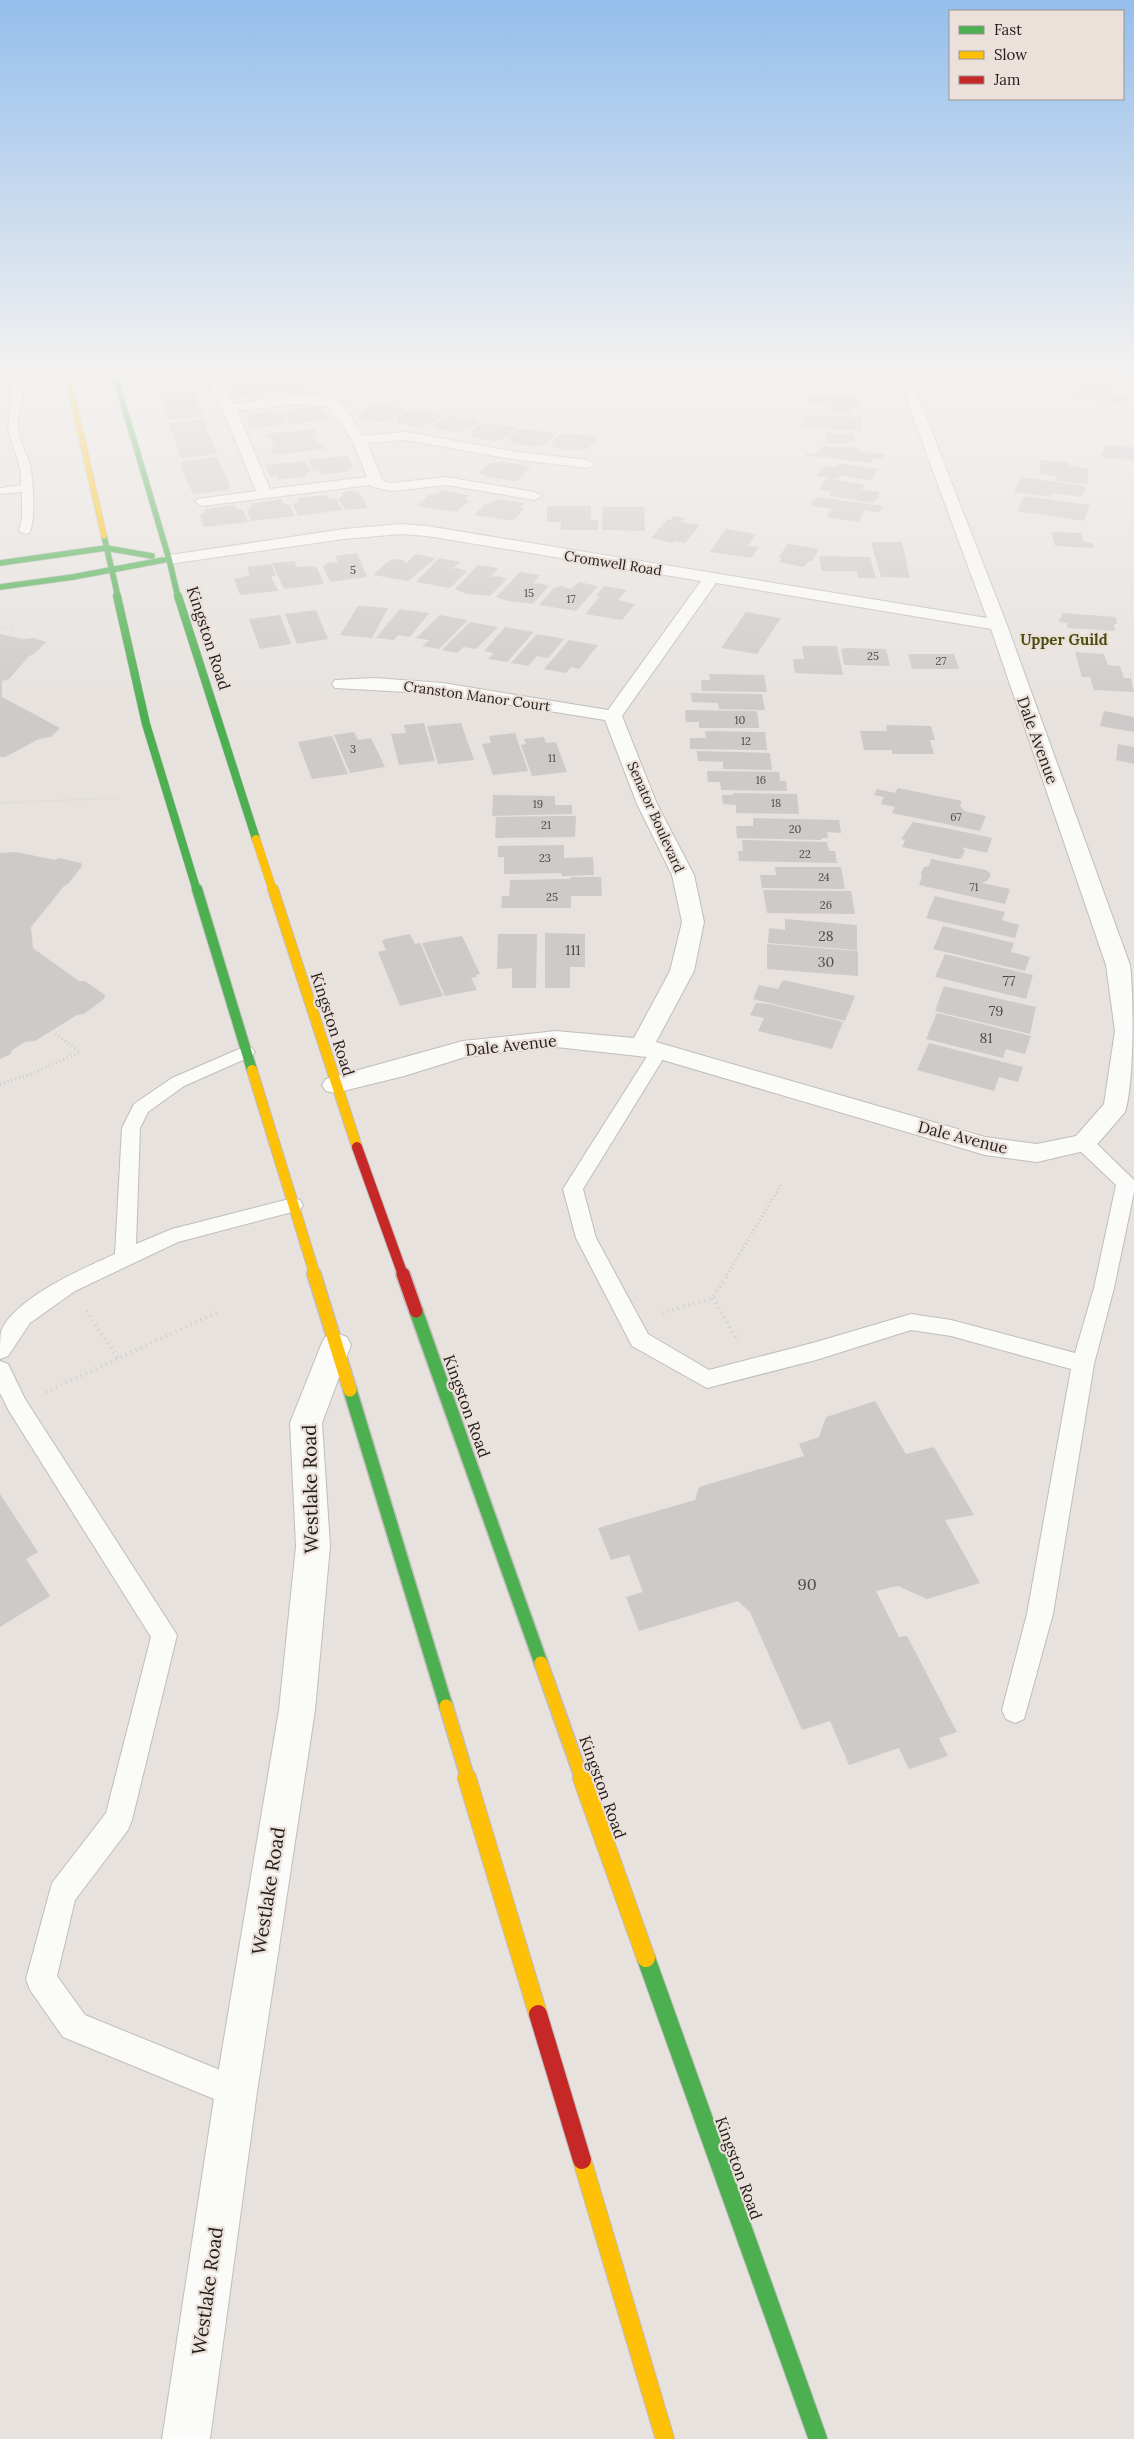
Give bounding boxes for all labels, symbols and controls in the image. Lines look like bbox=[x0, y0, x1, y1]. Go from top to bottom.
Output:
legend bbox=[949, 10, 1124, 100]
text: Fast bbox=[994, 20, 1022, 39]
text: Slow bbox=[994, 45, 1027, 64]
text: Jam bbox=[993, 70, 1021, 89]
street label: Cromwell Road bbox=[563, 546, 663, 580]
house number: 5 bbox=[350, 563, 356, 577]
street label: Kingston Road bbox=[183, 584, 235, 693]
house number: 15 bbox=[524, 586, 534, 600]
house number: 17 bbox=[566, 592, 576, 606]
district label: Upper Guild bbox=[1020, 630, 1108, 649]
house number: 25 bbox=[867, 649, 879, 663]
house number: 27 bbox=[936, 654, 946, 668]
street label: Cranston Manor Court bbox=[402, 677, 552, 715]
street label: Dale Avenue bbox=[1013, 694, 1063, 787]
house number: 10 bbox=[735, 713, 746, 727]
house number: 12 bbox=[741, 734, 751, 748]
house number: 3 bbox=[350, 742, 356, 756]
house number: 11 bbox=[548, 751, 556, 765]
street label: Senator Boulevard bbox=[623, 759, 689, 875]
house number: 16 bbox=[756, 773, 766, 787]
house number: 18 bbox=[771, 796, 781, 810]
house number: 19 bbox=[533, 797, 543, 811]
house number: 67 bbox=[950, 810, 962, 824]
house number: 21 bbox=[541, 818, 551, 832]
house number: 20 bbox=[789, 822, 802, 836]
house number: 22 bbox=[799, 847, 811, 861]
house number: 23 bbox=[539, 851, 551, 865]
house number: 24 bbox=[818, 870, 830, 884]
house number: 71 bbox=[969, 880, 979, 894]
house number: 25 bbox=[546, 890, 558, 904]
house number: 26 bbox=[820, 898, 832, 912]
house number: 28 bbox=[818, 927, 834, 945]
house number: 111 bbox=[565, 941, 581, 959]
house number: 30 bbox=[818, 953, 834, 971]
street label: Kingston Road bbox=[307, 970, 359, 1079]
house number: 77 bbox=[1003, 972, 1016, 990]
house number: 79 bbox=[989, 1002, 1003, 1020]
house number: 81 bbox=[980, 1029, 992, 1047]
street label: Dale Avenue bbox=[464, 1030, 558, 1060]
street label: Dale Avenue bbox=[916, 1116, 1010, 1158]
street label: Kingston Road bbox=[439, 1352, 495, 1461]
street label: Westlake Road bbox=[297, 1424, 323, 1554]
house number: 90 bbox=[797, 1574, 817, 1594]
street label: Kingston Road bbox=[575, 1733, 631, 1842]
street label: Westlake Road bbox=[246, 1825, 290, 1957]
street label: Kingston Road bbox=[711, 2114, 767, 2223]
street label: Westlake Road bbox=[186, 2225, 228, 2357]

